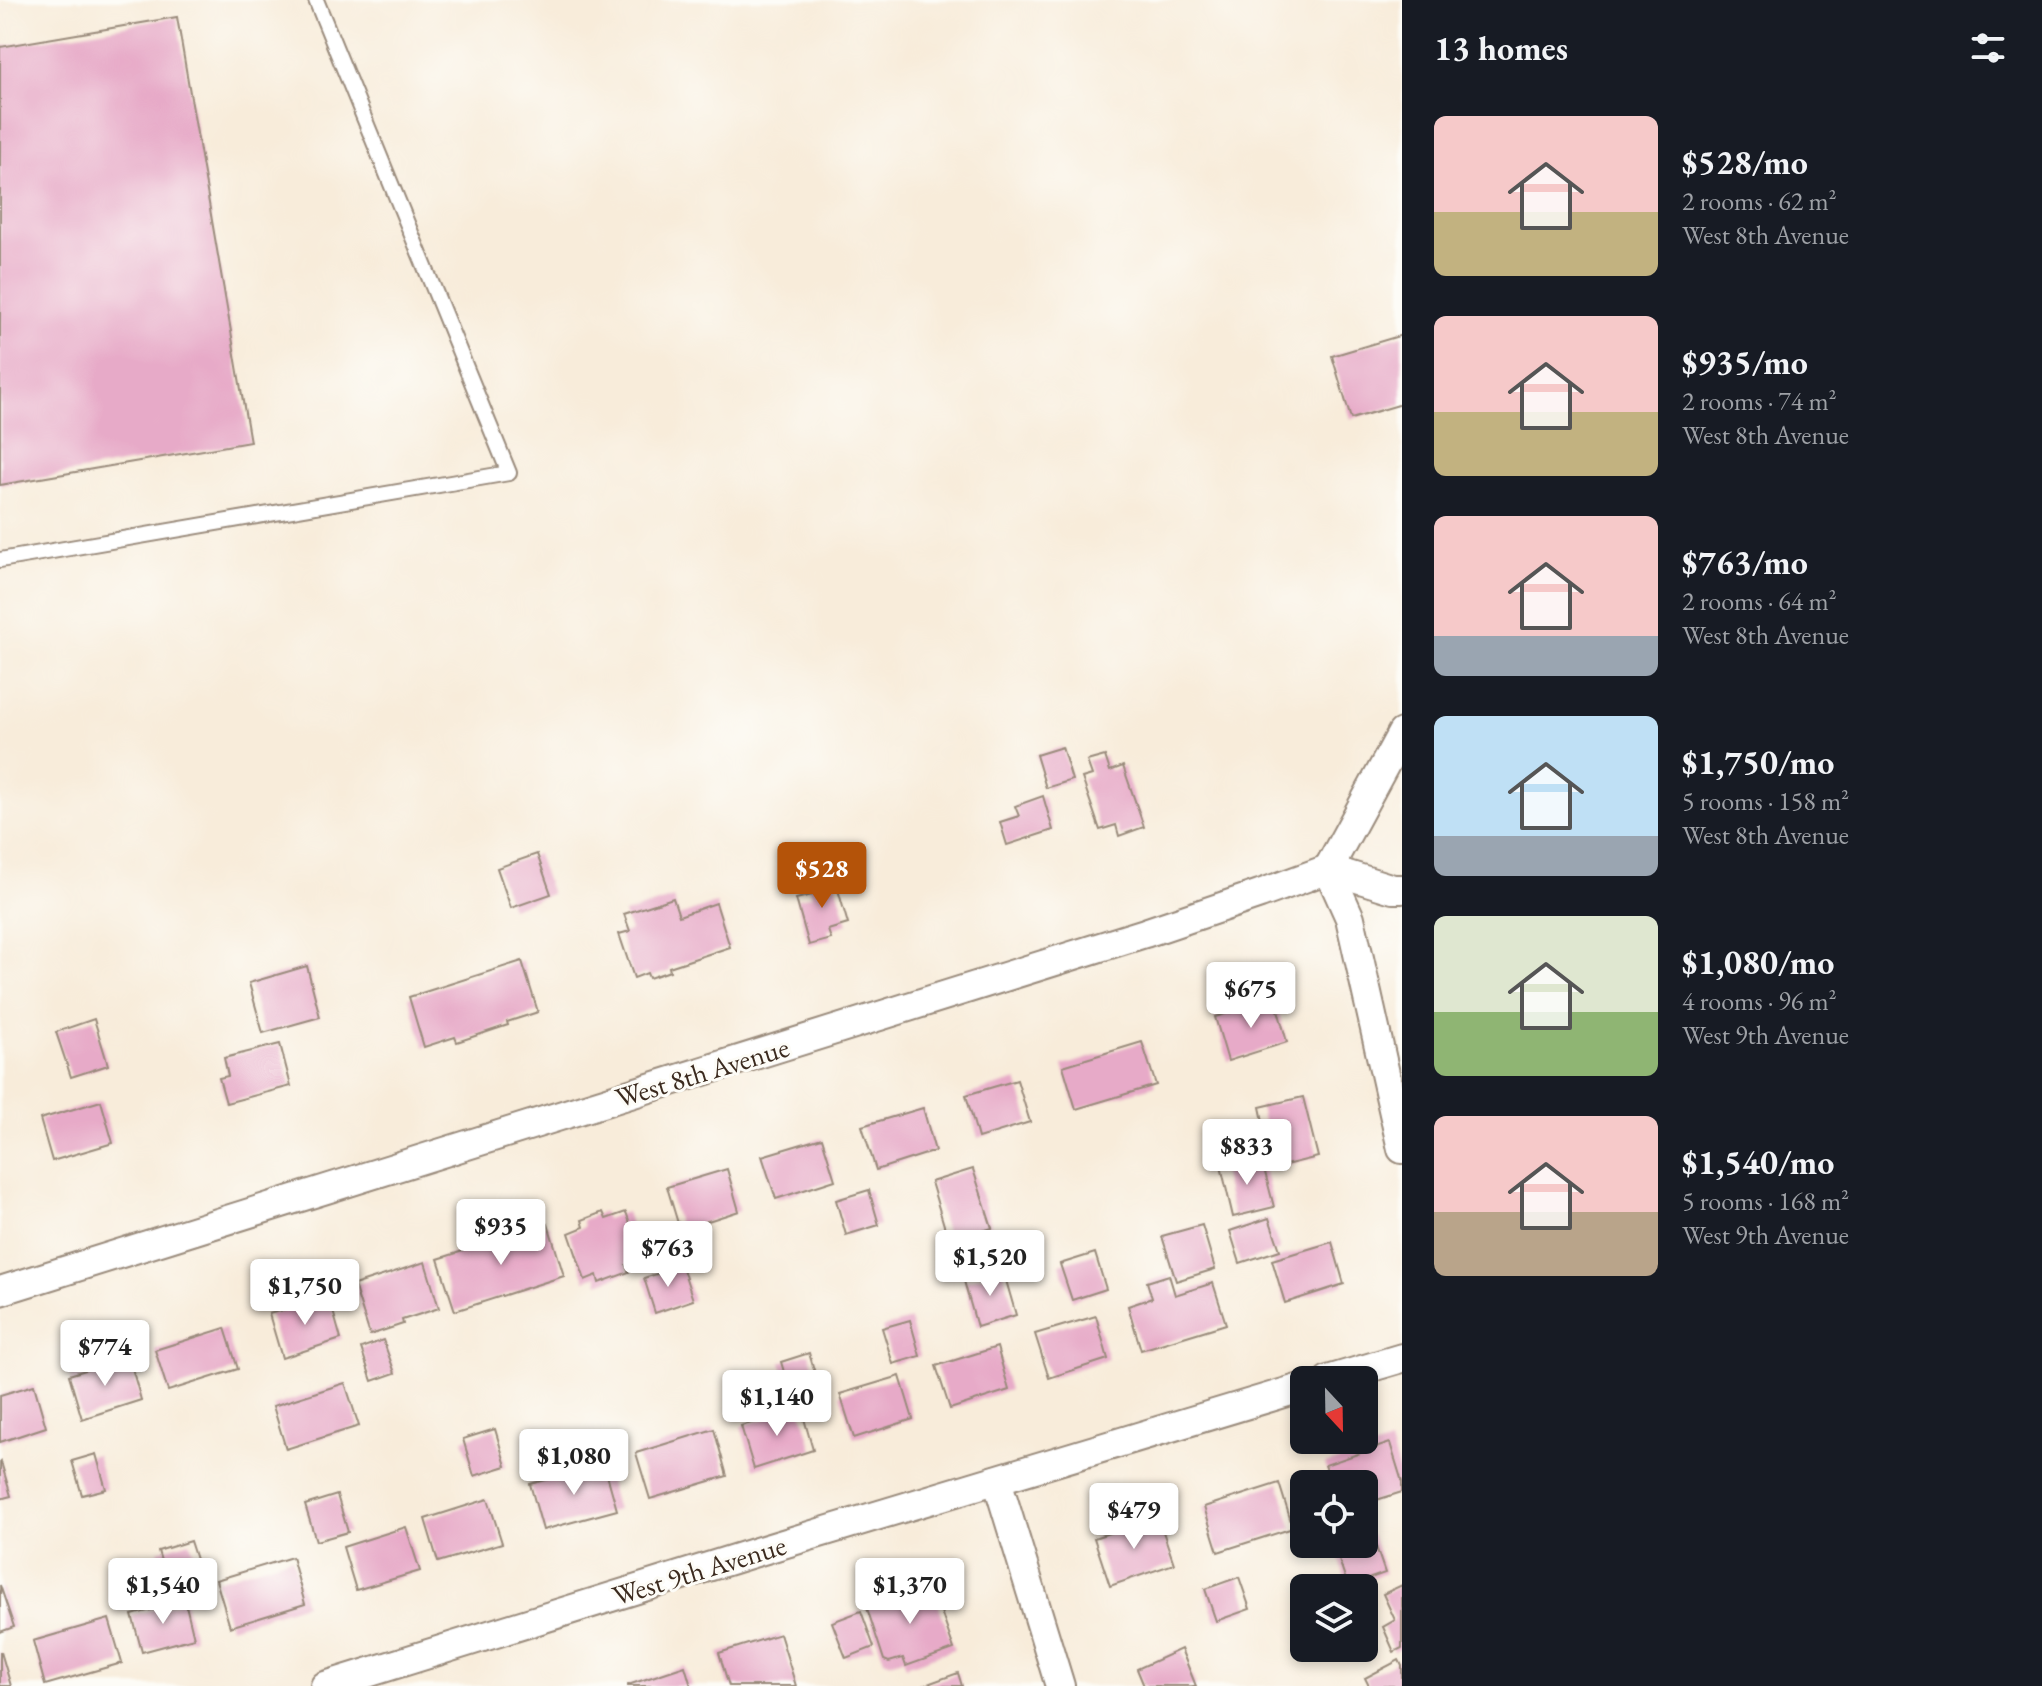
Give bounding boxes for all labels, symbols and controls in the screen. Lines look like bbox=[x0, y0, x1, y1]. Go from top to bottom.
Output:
text: 13 homes bbox=[1434, 26, 1568, 70]
icon: filters bbox=[1966, 26, 2010, 70]
text: $528/mo bbox=[1682, 140, 1808, 184]
icon: home bbox=[1498, 148, 1594, 244]
text: 2 rooms · 62 m² bbox=[1682, 184, 1837, 218]
text: West 8th Avenue bbox=[1682, 218, 1849, 252]
text: $935/mo bbox=[1682, 340, 1808, 384]
icon: home bbox=[1498, 348, 1594, 444]
text: 2 rooms · 74 m² bbox=[1682, 384, 1837, 418]
text: West 8th Avenue bbox=[1682, 418, 1849, 452]
text: $763/mo bbox=[1682, 540, 1808, 584]
icon: home bbox=[1498, 548, 1594, 644]
text: 2 rooms · 64 m² bbox=[1682, 584, 1837, 618]
text: West 8th Avenue bbox=[1682, 618, 1849, 652]
text: $1,750/mo bbox=[1682, 740, 1834, 784]
icon: home bbox=[1498, 748, 1594, 844]
text: 5 rooms · 158 m² bbox=[1682, 784, 1849, 818]
text: West 8th Avenue bbox=[1682, 818, 1849, 852]
pin: $528 bbox=[775, 842, 869, 910]
text: $528 bbox=[795, 851, 849, 885]
text: $1,080/mo bbox=[1682, 940, 1834, 984]
icon: home bbox=[1498, 948, 1594, 1044]
pin: $675 bbox=[1204, 962, 1298, 1030]
text: $675 bbox=[1224, 971, 1278, 1005]
text: 4 rooms · 96 m² bbox=[1682, 984, 1837, 1018]
text: West 9th Avenue bbox=[1682, 1018, 1849, 1052]
street label: West 8th Avenue bbox=[611, 1028, 793, 1116]
pin: $833 bbox=[1200, 1119, 1294, 1187]
text: $833 bbox=[1220, 1128, 1274, 1162]
text: $1,540/mo bbox=[1682, 1140, 1834, 1184]
icon: home bbox=[1498, 1148, 1594, 1244]
text: 5 rooms · 168 m² bbox=[1682, 1184, 1849, 1218]
pin: $935 bbox=[454, 1199, 548, 1267]
text: $935 bbox=[474, 1208, 528, 1242]
text: West 9th Avenue bbox=[1682, 1218, 1849, 1252]
pin: $763 bbox=[621, 1221, 715, 1289]
text: $763 bbox=[641, 1230, 695, 1264]
pin: $1,520 bbox=[925, 1230, 1055, 1298]
text: $1,520 bbox=[953, 1239, 1027, 1273]
pin: $1,750 bbox=[240, 1259, 370, 1327]
text: $1,750 bbox=[268, 1268, 342, 1302]
pin: $774 bbox=[58, 1320, 152, 1388]
text: $774 bbox=[78, 1329, 132, 1363]
north arrow bbox=[1290, 1366, 1378, 1454]
map controls bbox=[1290, 1366, 1378, 1662]
pin: $1,140 bbox=[712, 1370, 842, 1438]
text: $1,140 bbox=[740, 1379, 814, 1413]
pin: $1,080 bbox=[509, 1429, 639, 1497]
text: $1,080 bbox=[537, 1438, 611, 1472]
button: locate bbox=[1290, 1470, 1378, 1558]
pin: $479 bbox=[1087, 1483, 1181, 1551]
text: $479 bbox=[1107, 1492, 1161, 1526]
street label: West 9th Avenue bbox=[608, 1526, 790, 1614]
pin: $1,540 bbox=[98, 1558, 228, 1626]
pin: $1,370 bbox=[845, 1558, 975, 1626]
text: $1,540 bbox=[126, 1567, 200, 1601]
text: $1,370 bbox=[873, 1567, 947, 1601]
button: layers bbox=[1290, 1574, 1378, 1662]

